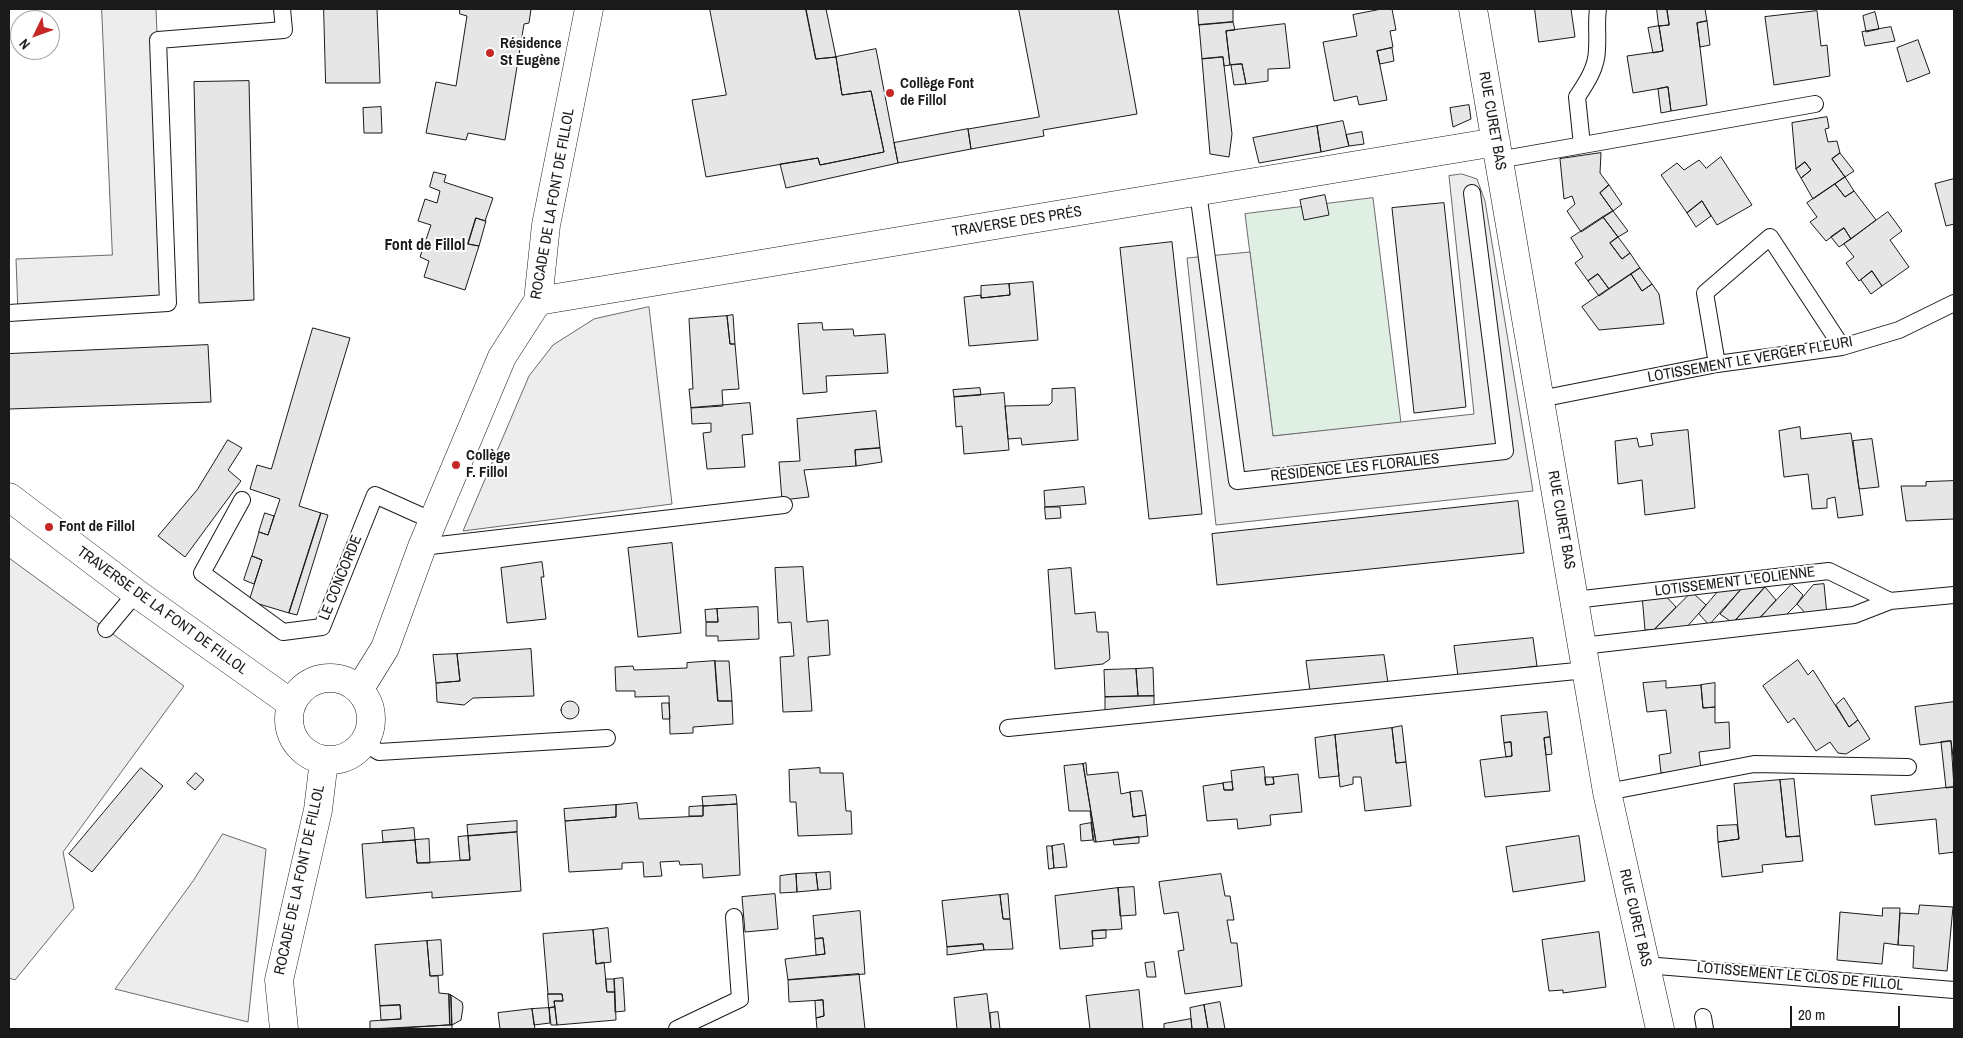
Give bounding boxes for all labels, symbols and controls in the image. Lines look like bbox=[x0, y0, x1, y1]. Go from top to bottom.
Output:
north arrow bbox=[10, 10, 60, 60]
text: N bbox=[15, 35, 34, 53]
place label: Résidence St Eugène bbox=[500, 35, 562, 70]
marker: Résidence St Eugène bbox=[484, 47, 496, 59]
street label: RUE CURET BAS bbox=[1474, 70, 1510, 172]
place label: Collège Font de Fillol bbox=[900, 75, 974, 110]
marker: Collège Font de Fillol bbox=[884, 87, 896, 99]
street label: ROCADE DE LA FONT DE FILLOL bbox=[527, 107, 579, 301]
street label: TRAVERSE DES PRÉS bbox=[951, 203, 1083, 241]
district label: Font de Fillol bbox=[384, 236, 466, 256]
street label: LOTISSEMENT LE VERGER FLEURI bbox=[1646, 333, 1854, 387]
place label: Collège F. Fillol bbox=[466, 447, 510, 482]
street label: RÉSIDENCE LES FLORALIES bbox=[1270, 450, 1440, 486]
marker: Collège F. Fillol bbox=[450, 459, 462, 471]
street label: RUE CURET BAS bbox=[1543, 469, 1579, 571]
place label: Font de Fillol bbox=[59, 518, 135, 536]
marker: Font de Fillol bbox=[43, 521, 55, 533]
street label: LE CONCORDE bbox=[316, 533, 366, 623]
street label: TRAVERSE DE LA FONT DE FILLOL bbox=[73, 543, 251, 679]
street label: LOTISSEMENT L'EOLIENNE bbox=[1654, 563, 1816, 601]
street label: ROCADE DE LA FONT DE FILLOL bbox=[271, 784, 329, 976]
street label: RUE CURET BAS bbox=[1615, 867, 1655, 969]
street label: LOTISSEMENT LE CLOS DE FILLOL bbox=[1696, 959, 1904, 995]
scale bar bbox=[1793, 996, 1903, 1028]
text: 20 m bbox=[1798, 1004, 1825, 1025]

